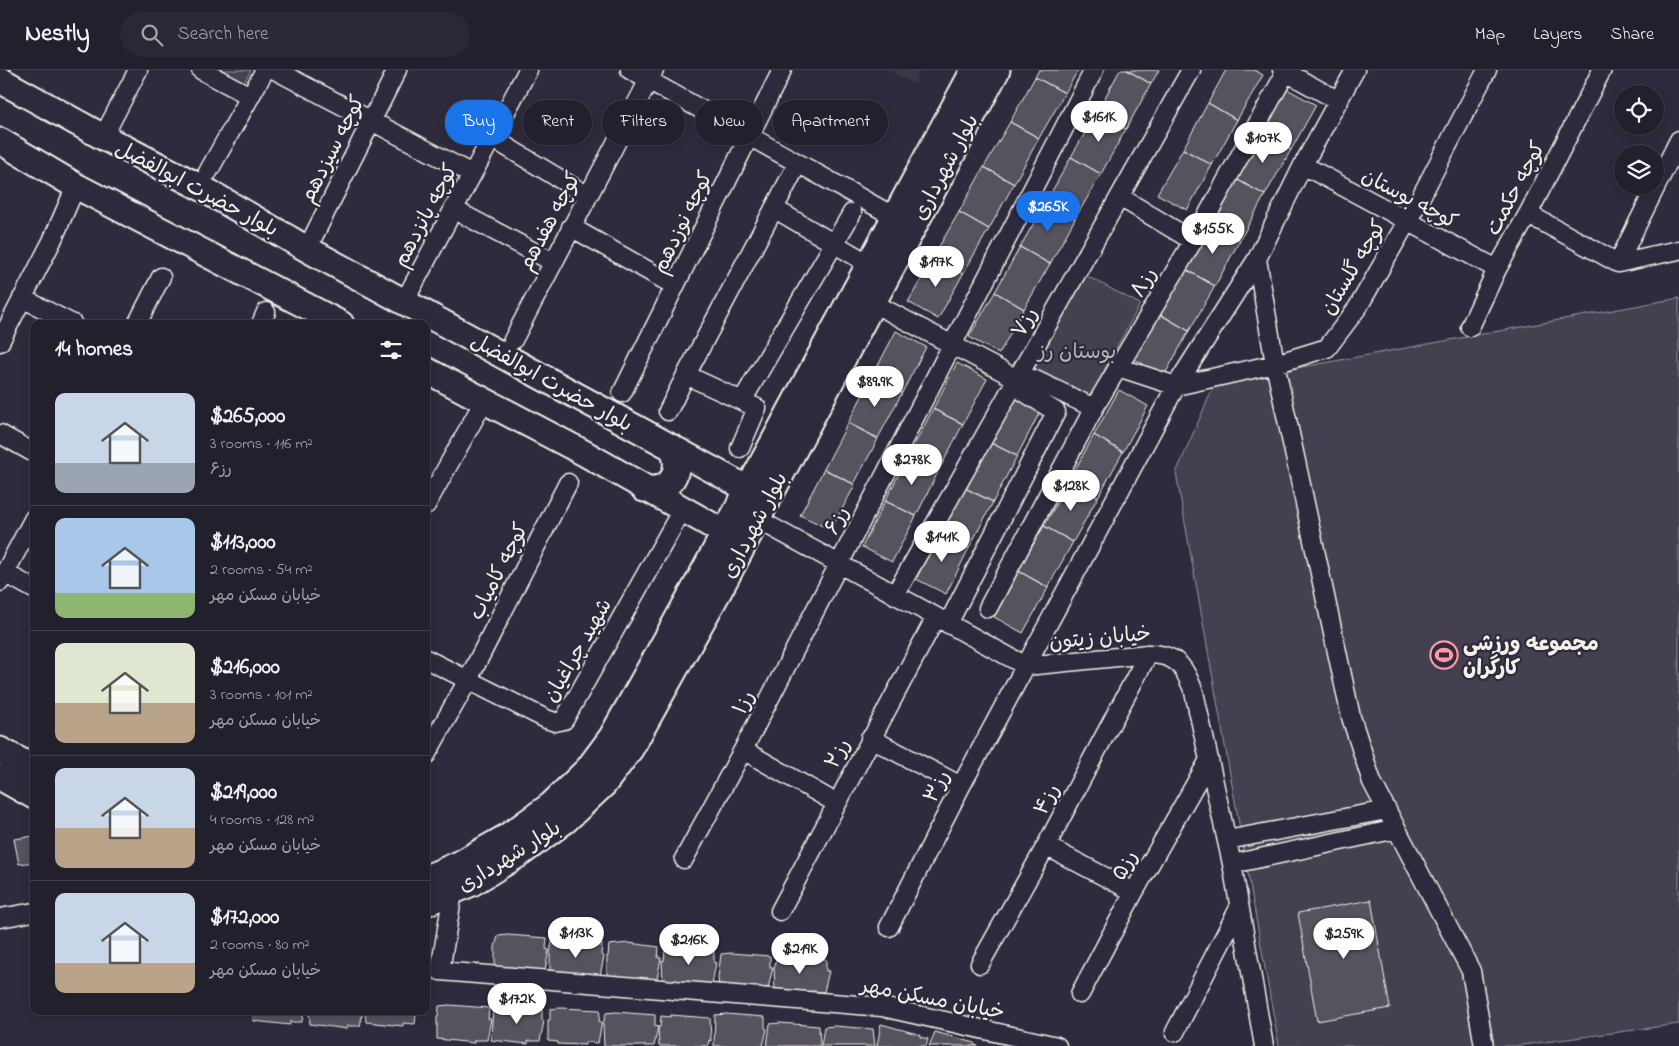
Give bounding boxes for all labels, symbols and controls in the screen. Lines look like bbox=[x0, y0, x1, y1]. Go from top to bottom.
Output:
search box bbox=[120, 12, 470, 57]
text: Nestly bbox=[25, 17, 90, 52]
icon: search bbox=[138, 21, 166, 49]
text: Search here bbox=[178, 21, 269, 48]
text: Map bbox=[1475, 22, 1505, 48]
text: Layers bbox=[1533, 22, 1583, 48]
text: Share bbox=[1611, 22, 1654, 48]
map controls bbox=[1614, 85, 1664, 195]
button: locate bbox=[1614, 85, 1664, 135]
street label: کوچه سیزدهم bbox=[294, 91, 374, 209]
chip: Buy bbox=[445, 100, 513, 145]
chip: Rent bbox=[523, 100, 592, 145]
chip: Filters bbox=[602, 100, 685, 145]
chip: New bbox=[695, 100, 763, 145]
chip: Apartment bbox=[773, 100, 888, 145]
pin: $161K bbox=[1064, 100, 1134, 143]
text: $161K bbox=[1082, 105, 1116, 129]
street label: بلوار شهرداری bbox=[906, 109, 987, 226]
pin: $107K bbox=[1228, 122, 1298, 164]
text: $107K bbox=[1245, 126, 1281, 150]
street label: بلوار حضرت ابوالفضل bbox=[109, 134, 283, 245]
street label: کوچه حکمت bbox=[1479, 136, 1554, 241]
button: layers bbox=[1614, 145, 1664, 195]
street label: کوچه پانزدهم bbox=[387, 159, 467, 273]
street label: کوچه بوستان bbox=[1355, 162, 1463, 238]
street label: کوچه نوزدهم bbox=[646, 166, 722, 279]
street label: کوچه هفدهم bbox=[512, 167, 590, 277]
pin: $265K bbox=[1013, 190, 1083, 233]
text: $265K bbox=[1027, 195, 1069, 219]
pin: $155K bbox=[1178, 212, 1248, 255]
street label: کوچه گلستان bbox=[1314, 215, 1395, 322]
text: $155K bbox=[1193, 217, 1233, 241]
pin: $197K bbox=[901, 246, 971, 288]
text: $197K bbox=[919, 250, 953, 274]
street label: رز۸ bbox=[1124, 262, 1165, 304]
street label: رز۷ bbox=[1005, 302, 1046, 344]
street label: بلوار حضرت ابوالفضل bbox=[465, 327, 637, 441]
text: 14 homes bbox=[55, 335, 133, 365]
icon: filters bbox=[377, 336, 405, 364]
park label: بوستان رز bbox=[1036, 338, 1116, 368]
pin: $89.9K bbox=[834, 366, 916, 408]
text: $89.9K bbox=[857, 370, 893, 394]
text: $265,000 bbox=[210, 402, 285, 432]
icon: home bbox=[95, 413, 155, 473]
text: 3 rooms · 116 m² bbox=[210, 432, 313, 456]
pin: $278K bbox=[877, 444, 947, 486]
text: $278K bbox=[893, 448, 931, 472]
text: رز۶ bbox=[210, 458, 232, 482]
street label: بلوار شهرداری bbox=[715, 467, 796, 584]
pin: $128K bbox=[1036, 470, 1106, 512]
text: $128K bbox=[1053, 474, 1089, 498]
street label: رز۶ bbox=[818, 501, 858, 541]
street label: کوچه کامیاب bbox=[462, 518, 537, 626]
pin: $141K bbox=[907, 520, 977, 563]
text: $141K bbox=[925, 525, 959, 549]
text: $113,000 bbox=[210, 528, 276, 558]
icon: home bbox=[95, 538, 155, 598]
text: 2 rooms · 54 m² bbox=[210, 558, 312, 582]
text: خیابان مسکن مهر bbox=[210, 584, 321, 608]
street label: شهید چراغیان bbox=[537, 593, 621, 709]
street label: خیابان زیتون bbox=[1048, 620, 1152, 658]
place label: مجموعه ورزشی کارگران bbox=[1463, 630, 1599, 684]
sports icon: مجموعه ورزشی کارگران bbox=[1429, 640, 1459, 670]
text: $216,000 bbox=[210, 653, 280, 683]
icon: home bbox=[95, 663, 155, 723]
text: 3 rooms · 101 m² bbox=[210, 683, 312, 707]
street label: رز۱ bbox=[726, 686, 764, 720]
text: خیابان مسکن مهر bbox=[210, 709, 321, 733]
street label: رز۲ bbox=[818, 734, 859, 774]
street label: رز۳ bbox=[917, 765, 959, 809]
text: $219,000 bbox=[210, 778, 277, 808]
street label: رز۴ bbox=[1027, 779, 1068, 821]
icon: home bbox=[95, 788, 155, 848]
text: 4 rooms · 128 m² bbox=[210, 808, 314, 832]
street label: بلوار شهرداری bbox=[453, 814, 567, 901]
text: خیابان مسکن مهر bbox=[210, 834, 321, 858]
street label: رز۵ bbox=[1105, 845, 1146, 887]
text: $172,000 bbox=[210, 903, 279, 933]
icon: home bbox=[95, 913, 155, 973]
pin: $113K bbox=[541, 916, 611, 959]
pin: $259K bbox=[1309, 918, 1379, 960]
text: $113K bbox=[559, 921, 593, 945]
text: $259K bbox=[1324, 922, 1364, 946]
pin: $216K bbox=[654, 924, 724, 966]
text: $216K bbox=[670, 928, 708, 952]
pin: $219K bbox=[765, 932, 835, 975]
text: 2 rooms · 80 m² bbox=[210, 933, 310, 957]
text: $219K bbox=[782, 937, 818, 961]
text: خیابان مسکن مهر bbox=[210, 959, 321, 983]
street label: خیابان مسکن مهر bbox=[856, 971, 1007, 1029]
pin: $172K bbox=[482, 982, 552, 1025]
text: $172K bbox=[498, 987, 536, 1011]

